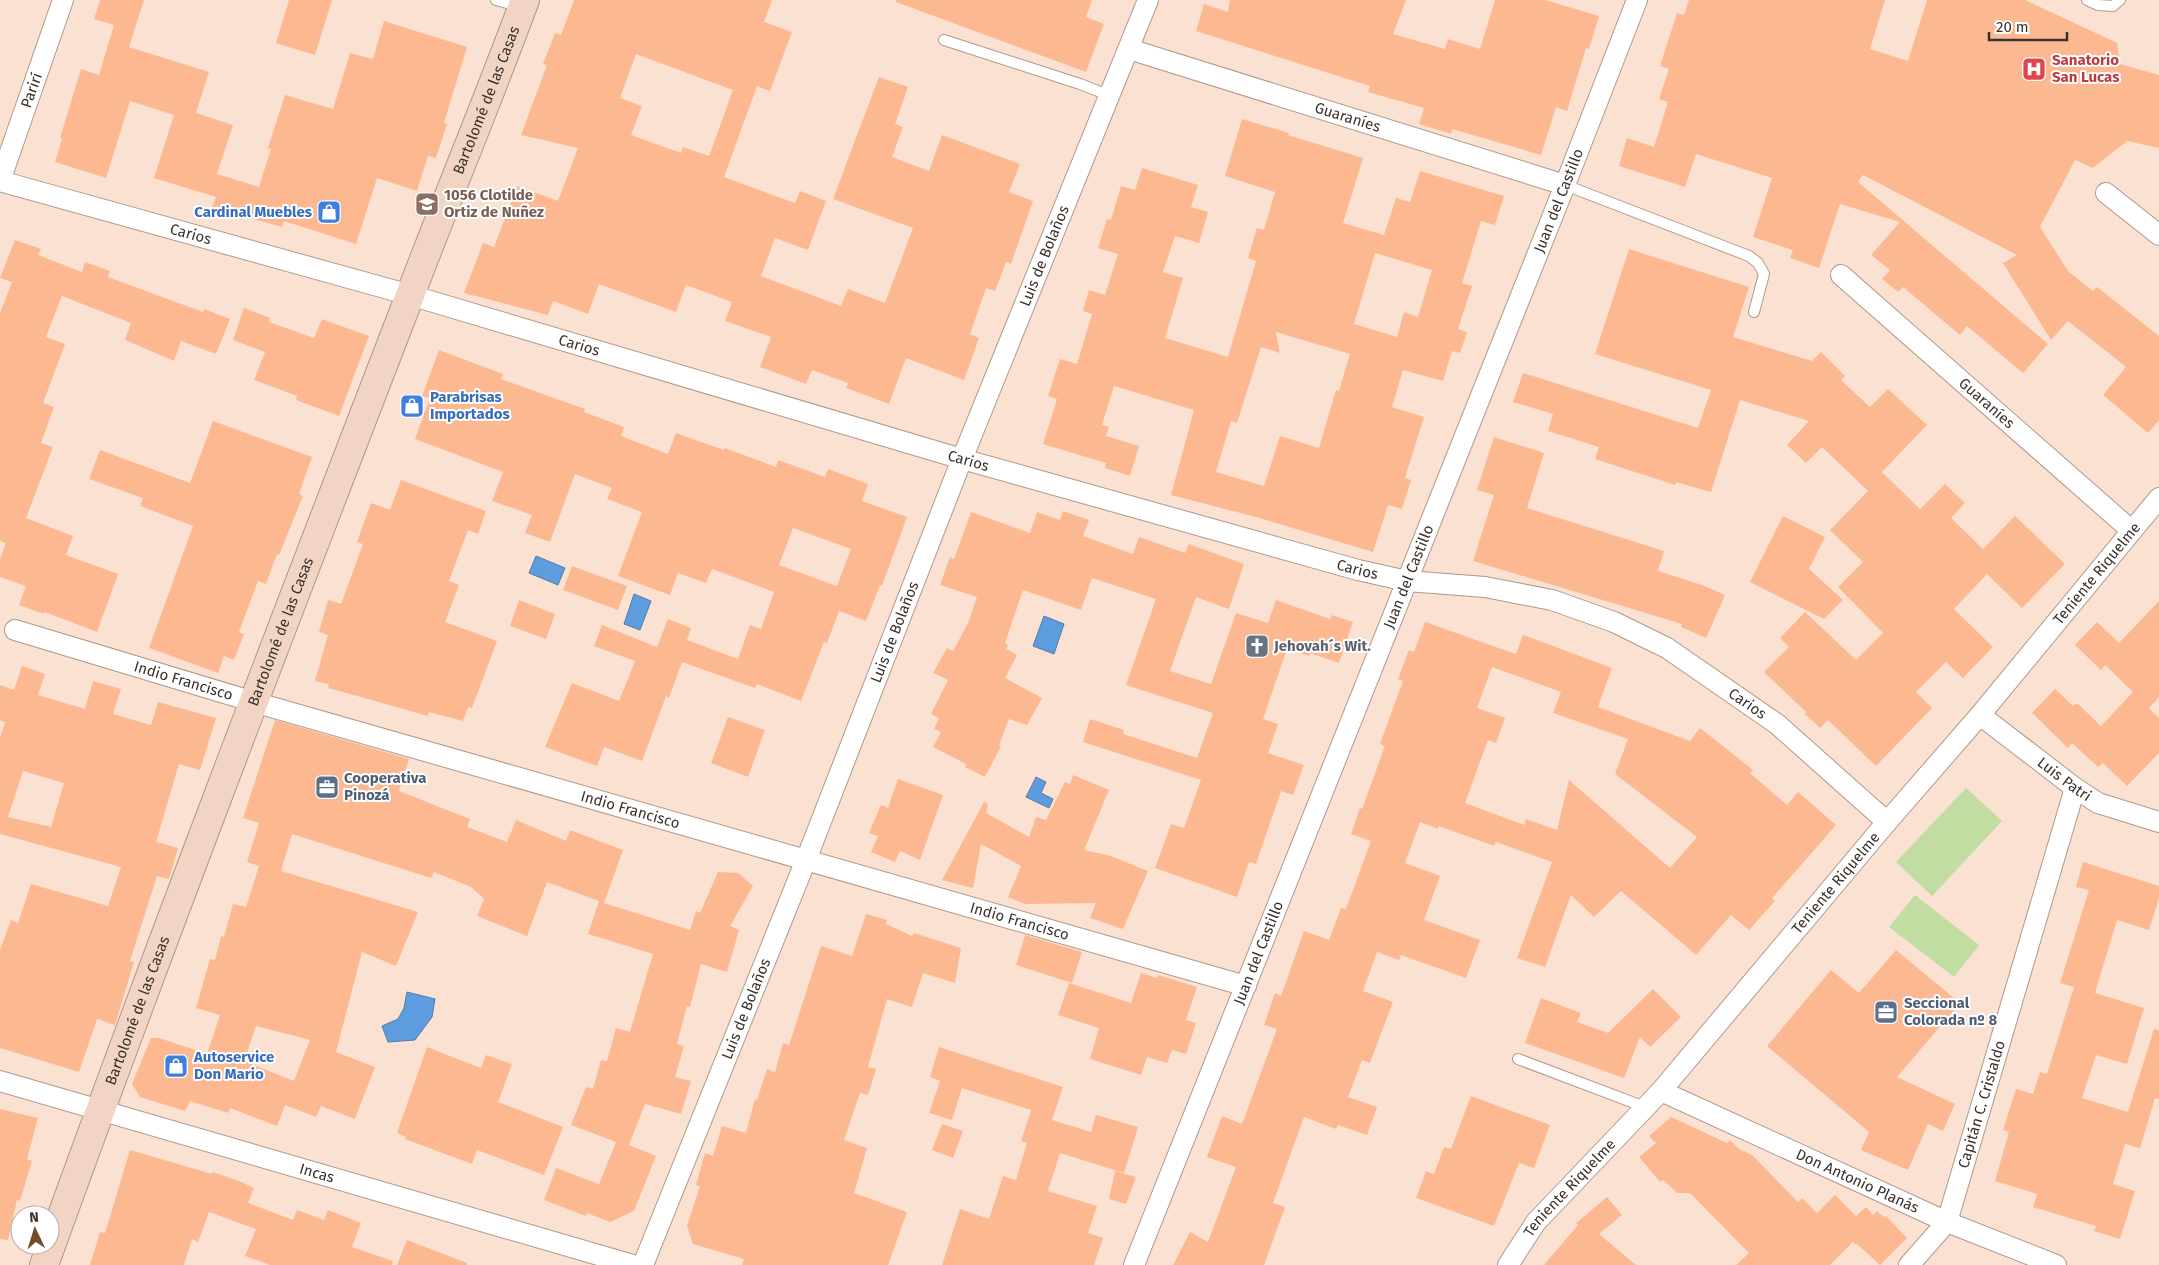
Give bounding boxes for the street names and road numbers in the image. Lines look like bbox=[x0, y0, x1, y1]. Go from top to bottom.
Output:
street label: Bartolomé de las Casas bbox=[449, 23, 523, 177]
street label: Parirí bbox=[17, 70, 46, 110]
street label: Guaraníes bbox=[1312, 98, 1383, 136]
street label: Juan del Castillo bbox=[1530, 146, 1587, 255]
street label: Luis de Bolaños bbox=[1016, 203, 1073, 309]
street label: Carios bbox=[168, 220, 214, 248]
street label: Carios bbox=[556, 331, 602, 360]
street label: Guaraníes bbox=[1955, 374, 2018, 432]
street label: Carios bbox=[946, 446, 991, 475]
street label: Teniente Riquelme bbox=[2049, 519, 2144, 628]
street label: Juan del Castillo bbox=[1380, 522, 1437, 631]
street label: Bartolomé de las Casas bbox=[244, 555, 317, 709]
street label: Carios bbox=[1335, 555, 1380, 583]
street label: Luis de Bolaños bbox=[867, 579, 922, 685]
street label: Indio Francisco bbox=[132, 657, 235, 704]
street label: Carios bbox=[1725, 684, 1770, 723]
street label: Luis Patri bbox=[2034, 753, 2095, 805]
street label: Indio Francisco bbox=[579, 787, 682, 832]
street label: Teniente Riquelme bbox=[1788, 829, 1884, 938]
street label: Indio Francisco bbox=[968, 898, 1071, 944]
street label: Juan del Castillo bbox=[1230, 898, 1287, 1007]
street label: Bartolomé de las Casas bbox=[101, 933, 173, 1088]
street label: Luis de Bolaños bbox=[718, 956, 774, 1062]
street label: Capitán C. Cristaldo bbox=[1954, 1038, 2009, 1170]
street label: Teniente Riquelme bbox=[1520, 1135, 1619, 1240]
street label: Don Antonio Planás bbox=[1793, 1145, 1922, 1217]
street label: Incas bbox=[297, 1160, 336, 1187]

